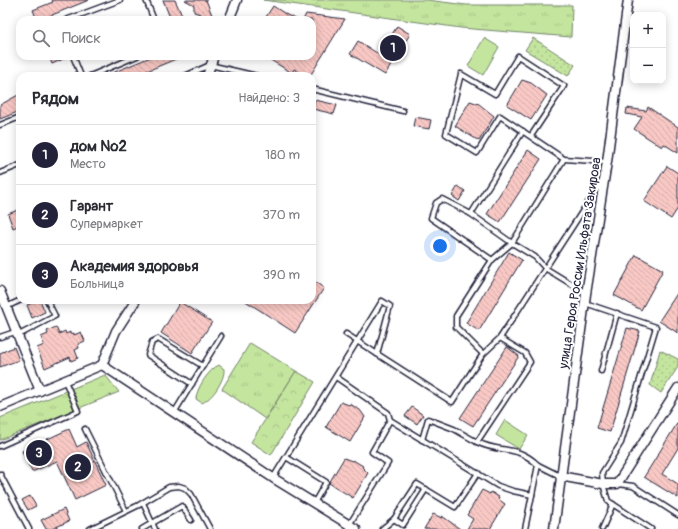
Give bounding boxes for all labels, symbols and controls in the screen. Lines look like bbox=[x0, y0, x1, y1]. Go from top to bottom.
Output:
map controls bbox=[630, 12, 666, 84]
button: + bbox=[630, 12, 666, 48]
search box bbox=[16, 16, 316, 60]
icon: search bbox=[30, 27, 52, 49]
text: Поиск bbox=[62, 29, 101, 48]
pin: 1 bbox=[380, 33, 406, 63]
button: − bbox=[630, 48, 666, 84]
text: Рядом bbox=[32, 88, 79, 109]
text: Найдено: 3 bbox=[238, 90, 300, 106]
text: дом №2 bbox=[70, 137, 127, 156]
text: 1 bbox=[42, 147, 48, 163]
text: 180 m bbox=[265, 147, 300, 163]
text: Место bbox=[70, 156, 106, 172]
street label: улица Героя России Ильфата Закирова bbox=[555, 156, 605, 371]
text: Гарант bbox=[70, 197, 113, 216]
text: 2 bbox=[41, 207, 49, 223]
text: 370 m bbox=[263, 207, 300, 223]
text: Супермаркет bbox=[70, 216, 143, 232]
your location bbox=[430, 236, 450, 256]
text: Академия здоровья bbox=[70, 257, 198, 276]
text: 3 bbox=[41, 267, 49, 283]
text: 390 m bbox=[263, 267, 300, 283]
text: Больница bbox=[70, 276, 124, 292]
pin: 3 bbox=[26, 438, 52, 468]
pin: 2 bbox=[65, 452, 91, 482]

